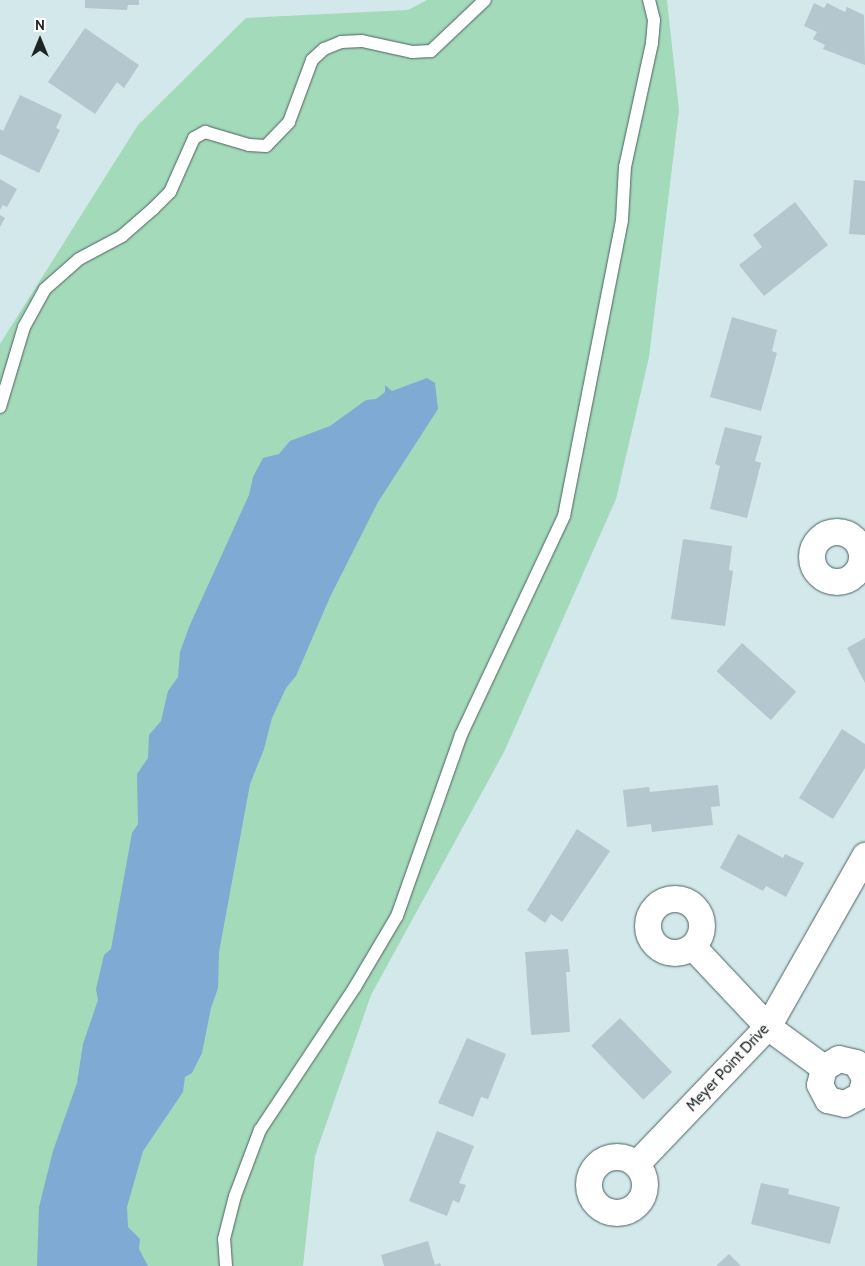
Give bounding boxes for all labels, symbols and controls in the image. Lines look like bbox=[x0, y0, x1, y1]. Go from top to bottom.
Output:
north arrow bbox=[15, 15, 65, 65]
text: N bbox=[35, 16, 45, 34]
street label: Meyer Point Drive bbox=[683, 1021, 773, 1115]

